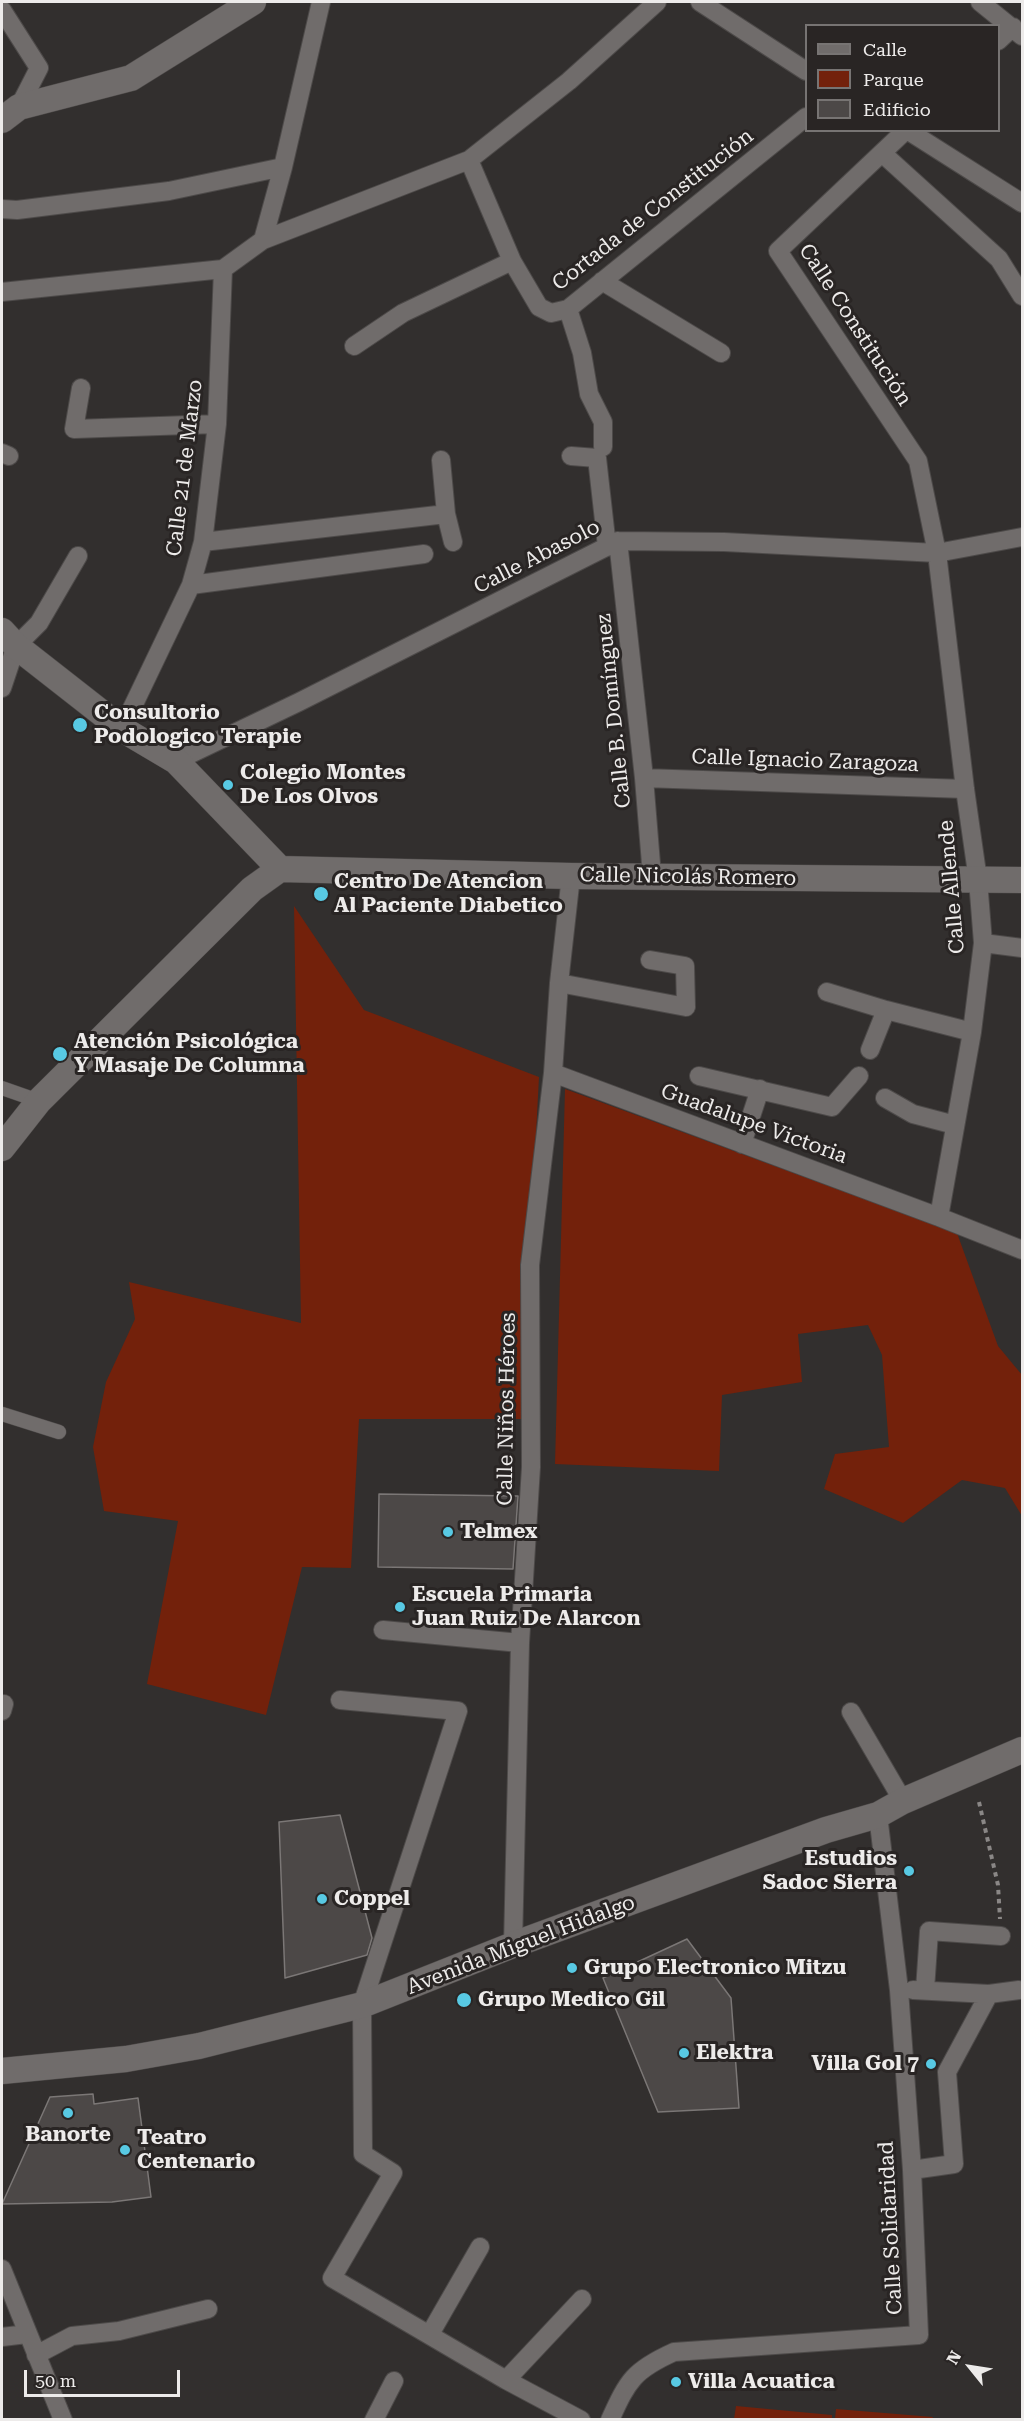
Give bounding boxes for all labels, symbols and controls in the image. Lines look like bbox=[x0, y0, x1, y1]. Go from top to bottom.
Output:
legend bbox=[805, 24, 1000, 132]
text: Calle bbox=[863, 39, 907, 60]
text: Parque bbox=[863, 69, 924, 90]
text: Edificio bbox=[863, 99, 931, 120]
street label: Cortada de Constitución bbox=[547, 124, 759, 296]
street label: Calle Constitución bbox=[793, 239, 917, 411]
street label: Calle 21 de Marzo bbox=[162, 378, 208, 558]
street label: Calle Abasolo bbox=[470, 514, 604, 600]
street label: Calle B. Domínguez bbox=[591, 613, 637, 809]
place label: Consultorio Podologico Terapie bbox=[94, 700, 301, 750]
marker: Consultorio Podologico Terapie bbox=[71, 716, 89, 734]
street label: Calle Ignacio Zaragoza bbox=[691, 744, 919, 778]
place label: Colegio Montes De Los Olvos bbox=[240, 760, 406, 810]
marker: Colegio Montes De Los Olvos bbox=[221, 778, 235, 792]
street label: Calle Allende bbox=[934, 819, 970, 955]
street label: Calle Nicolás Romero bbox=[579, 863, 797, 891]
place label: Centro De Atencion Al Paciente Diabetico bbox=[334, 869, 563, 919]
marker: Centro De Atencion Al Paciente Diabetico bbox=[312, 885, 330, 903]
place label: Atención Psicológica Y Masaje De Columna bbox=[74, 1029, 305, 1079]
marker: Atención Psicológica Y Masaje De Columna bbox=[51, 1045, 69, 1063]
street label: Guadalupe Victoria bbox=[657, 1079, 851, 1169]
street label: Calle Niños Héroes bbox=[493, 1312, 521, 1506]
place label: Telmex bbox=[460, 1519, 537, 1545]
marker: Telmex bbox=[441, 1525, 455, 1539]
place label: Escuela Primaria Juan Ruiz De Alarcon bbox=[412, 1582, 640, 1632]
marker: Escuela Primaria Juan Ruiz De Alarcon bbox=[393, 1600, 407, 1614]
place label: Estudios Sadoc Sierra bbox=[763, 1846, 897, 1896]
marker: Estudios Sadoc Sierra bbox=[902, 1864, 916, 1878]
place label: Coppel bbox=[334, 1886, 410, 1912]
street label: Avenida Miguel Hidalgo bbox=[403, 1890, 639, 2000]
marker: Coppel bbox=[315, 1892, 329, 1906]
place label: Grupo Electronico Mitzu bbox=[584, 1955, 846, 1981]
marker: Grupo Electronico Mitzu bbox=[565, 1961, 579, 1975]
place label: Grupo Medico Gil bbox=[478, 1987, 665, 2013]
marker: Grupo Medico Gil bbox=[455, 1991, 473, 2009]
place label: Elektra bbox=[696, 2040, 773, 2066]
marker: Elektra bbox=[677, 2046, 691, 2060]
place label: Villa Gol 7 bbox=[811, 2051, 919, 2077]
marker: Villa Gol 7 bbox=[924, 2057, 938, 2071]
marker: Banorte bbox=[61, 2106, 75, 2120]
place label: Banorte bbox=[25, 2122, 111, 2148]
place label: Teatro Centenario bbox=[137, 2125, 255, 2175]
street label: Calle Solidaridad bbox=[874, 2140, 908, 2316]
marker: Teatro Centenario bbox=[118, 2143, 132, 2157]
north arrow bbox=[940, 2337, 1000, 2397]
text: N bbox=[943, 2348, 965, 2368]
scale bar bbox=[27, 2358, 183, 2396]
place label: Villa Acuatica bbox=[688, 2369, 835, 2395]
text: 50 m bbox=[35, 2370, 76, 2391]
marker: Villa Acuatica bbox=[669, 2375, 683, 2389]

